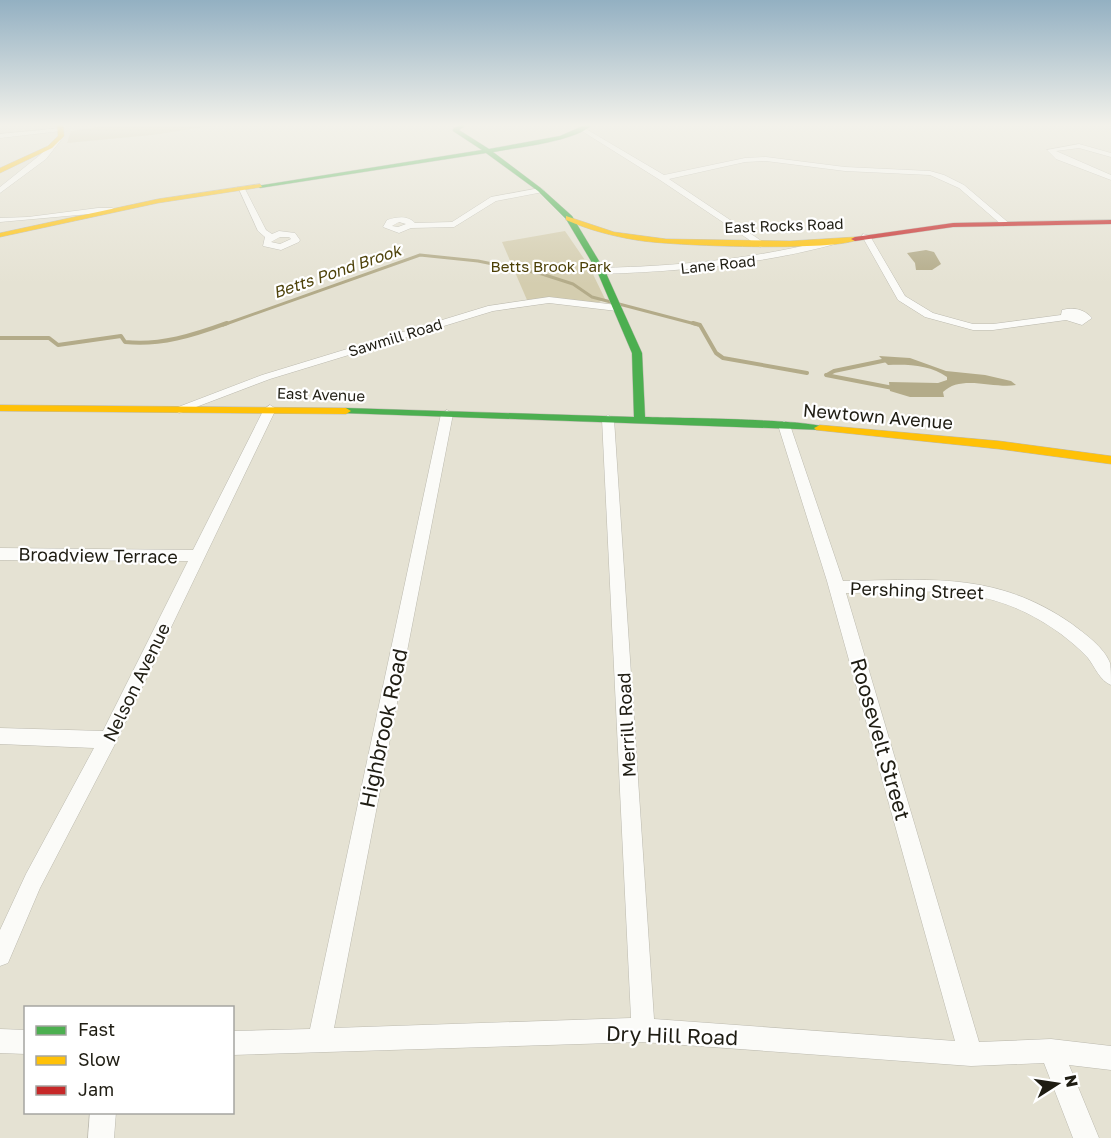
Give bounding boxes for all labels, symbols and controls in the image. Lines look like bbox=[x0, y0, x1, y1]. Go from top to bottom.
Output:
street label: East Rocks Road bbox=[724, 214, 844, 236]
water label: Betts Pond Brook bbox=[271, 239, 405, 302]
street label: Lane Road bbox=[679, 251, 757, 277]
park label: Betts Brook Park bbox=[491, 257, 612, 275]
street label: Sawmill Road bbox=[346, 314, 444, 360]
street label: East Avenue bbox=[277, 383, 366, 405]
street label: Newtown Avenue bbox=[802, 398, 954, 434]
street label: Broadview Terrace bbox=[18, 543, 178, 567]
street label: Pershing Street bbox=[849, 577, 985, 603]
street label: Nelson Avenue bbox=[98, 619, 174, 745]
street label: Highbrook Road bbox=[353, 646, 413, 810]
street label: Roosevelt Street bbox=[845, 655, 917, 823]
street label: Merrill Road bbox=[612, 672, 640, 778]
legend bbox=[24, 1006, 234, 1114]
text: Fast bbox=[78, 1018, 115, 1040]
street label: Dry Hill Road bbox=[605, 1020, 739, 1050]
text: Slow bbox=[78, 1048, 121, 1070]
north arrow bbox=[1027, 1054, 1087, 1114]
text: N bbox=[1061, 1073, 1083, 1089]
text: Jam bbox=[78, 1078, 114, 1100]

